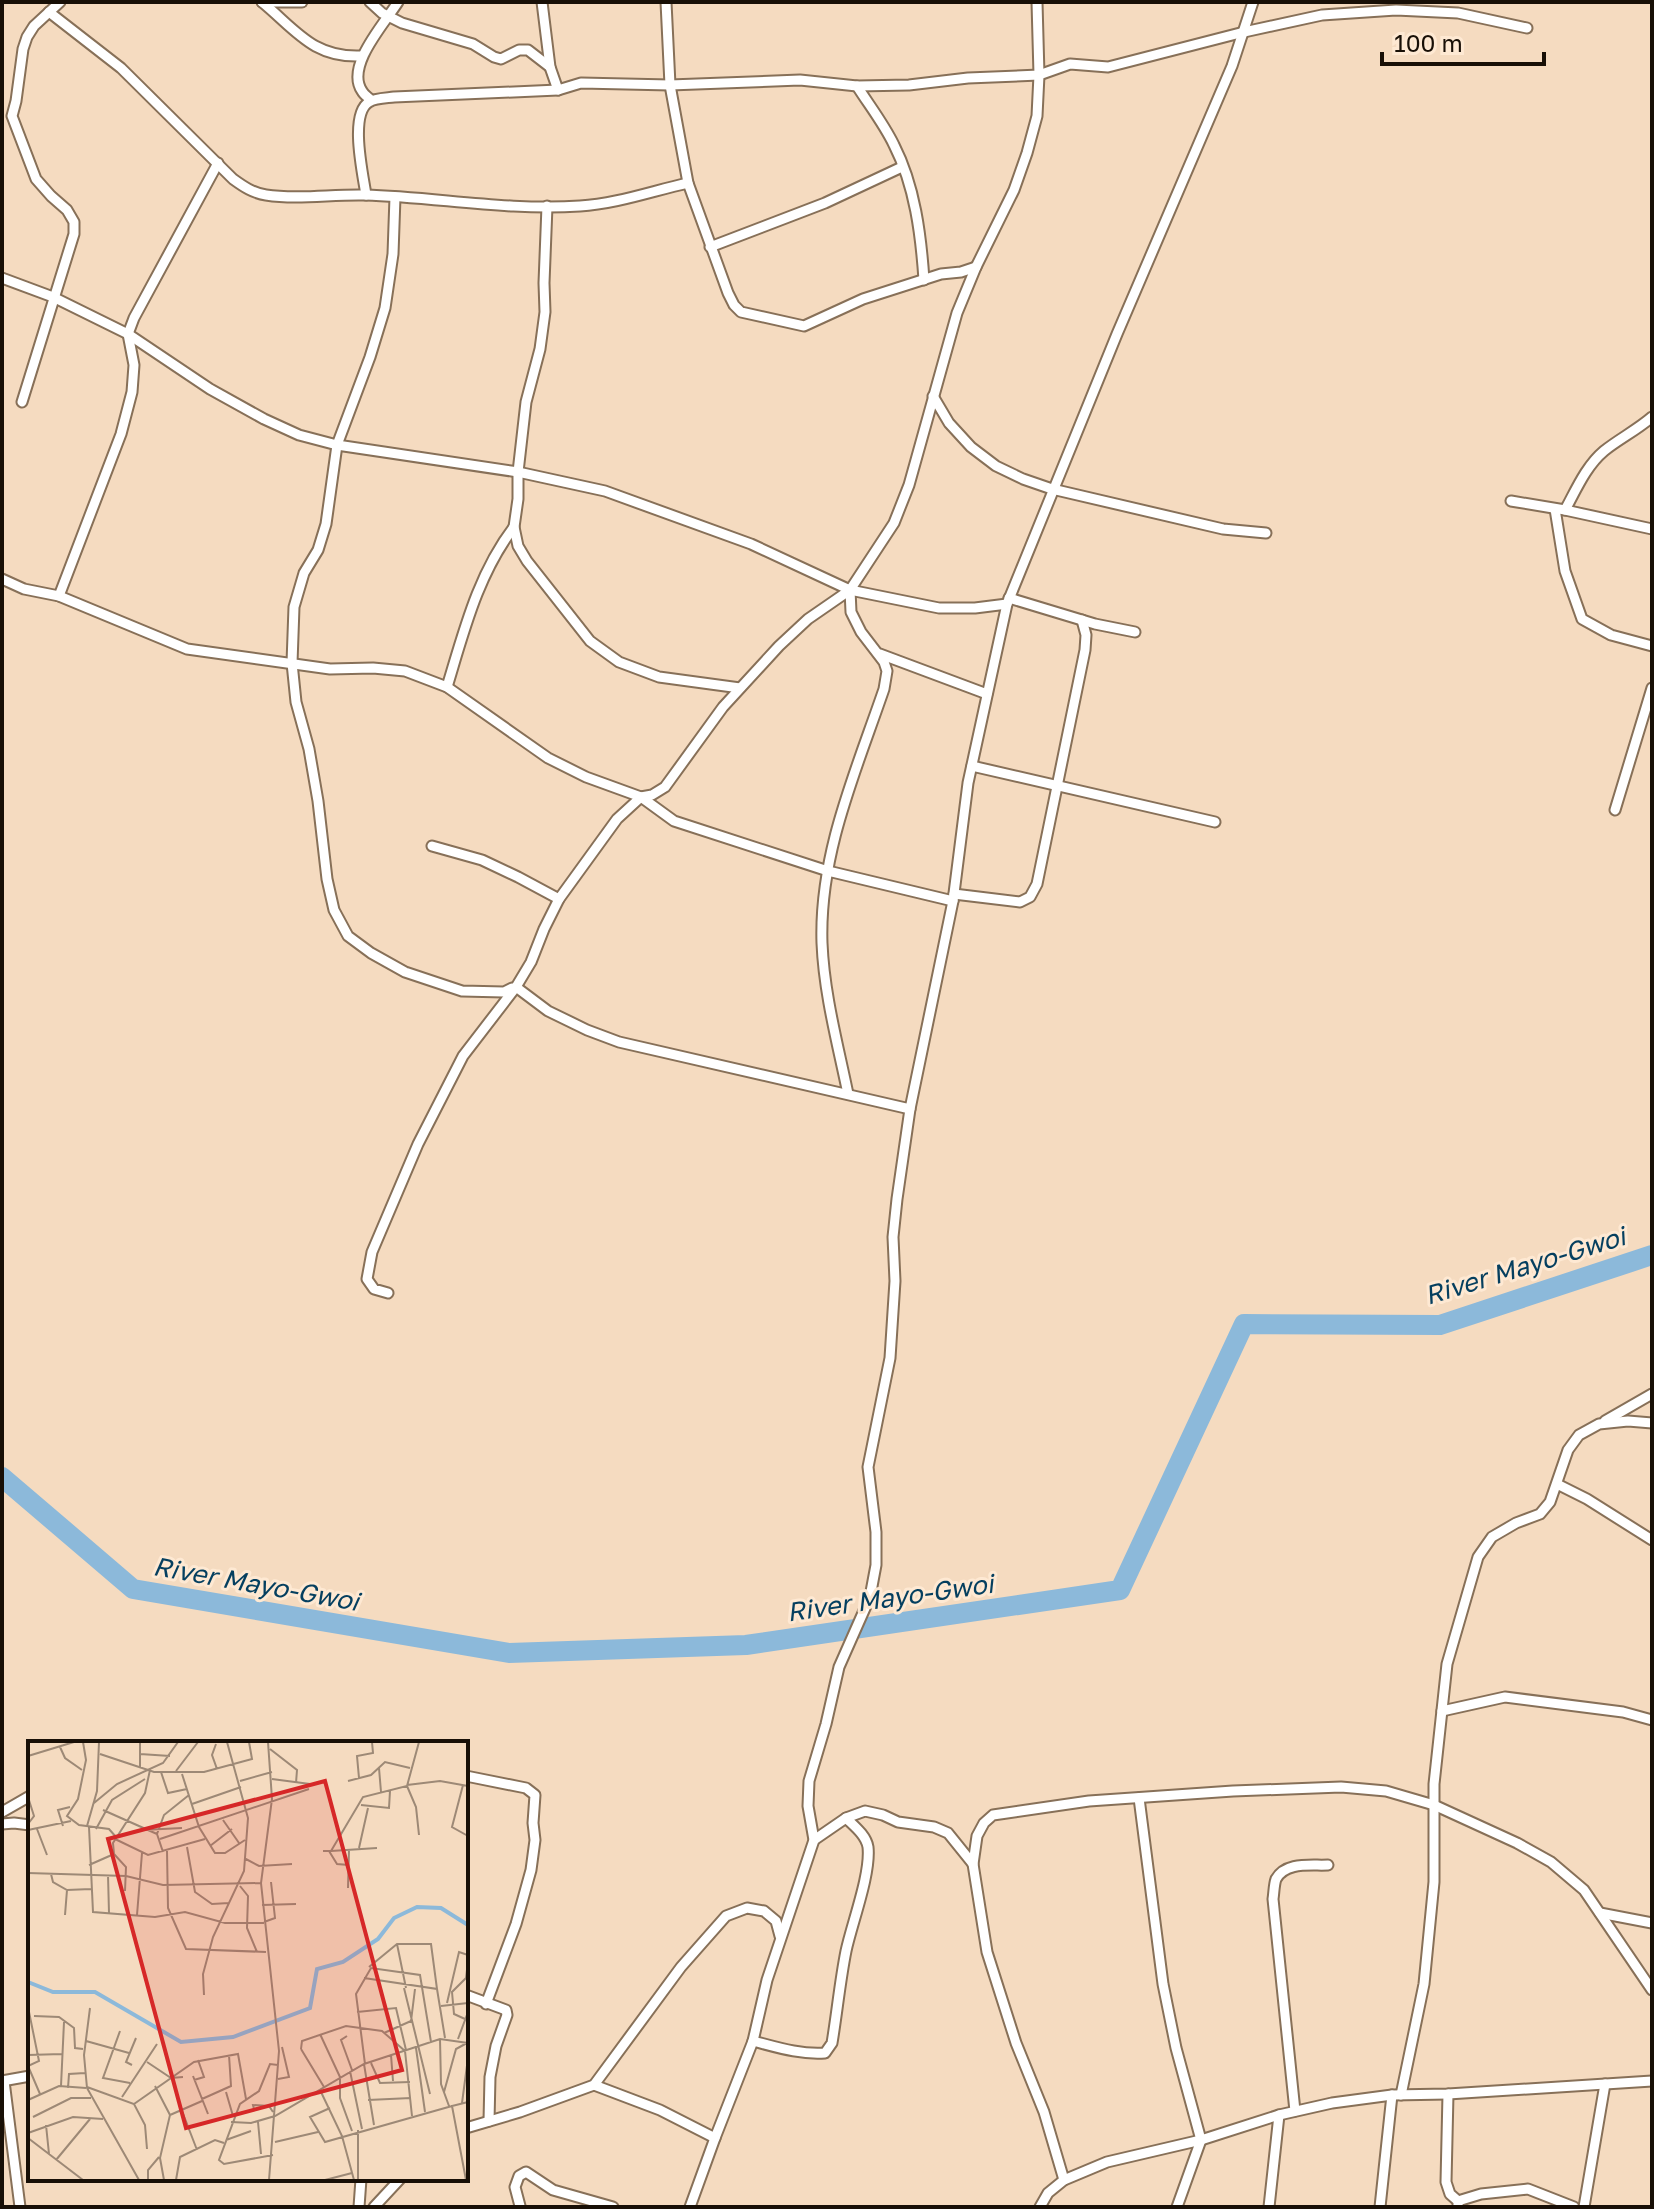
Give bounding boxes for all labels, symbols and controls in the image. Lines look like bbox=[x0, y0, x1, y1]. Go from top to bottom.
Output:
scale bar bbox=[1382, 16, 1544, 66]
text: 100 m bbox=[1394, 28, 1463, 57]
water label: River Mayo-Gwoi bbox=[1421, 1219, 1632, 1311]
water label: River Mayo-Gwoi bbox=[151, 1550, 364, 1617]
water label: River Mayo-Gwoi bbox=[785, 1567, 998, 1627]
inset map bbox=[28, 1741, 468, 2181]

